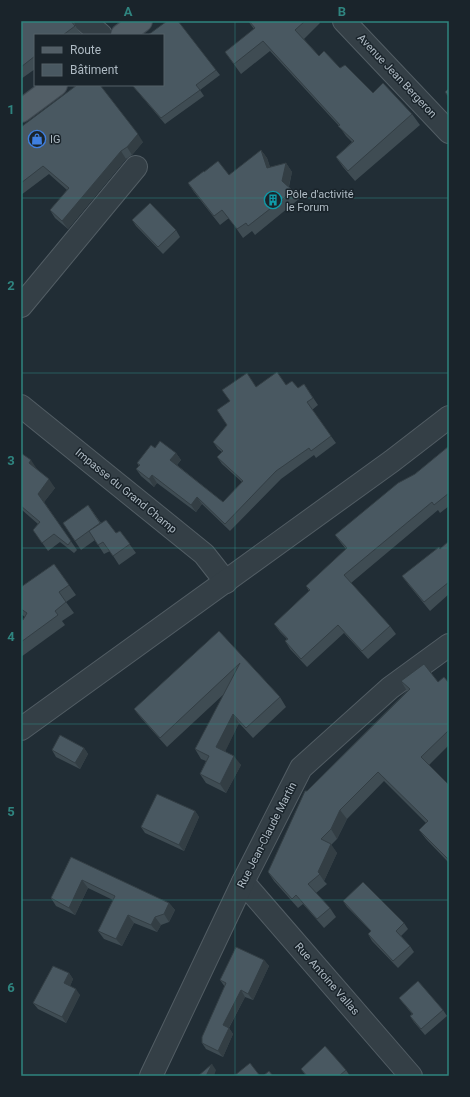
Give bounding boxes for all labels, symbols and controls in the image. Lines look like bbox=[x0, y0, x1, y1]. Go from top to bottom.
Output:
text: A bbox=[124, 4, 133, 19]
text: B bbox=[338, 4, 346, 19]
street label: Avenue Jean Bergeron bbox=[355, 31, 439, 121]
legend bbox=[34, 34, 164, 86]
text: Route bbox=[70, 43, 101, 57]
text: Bâtiment bbox=[70, 63, 118, 77]
text: 1 bbox=[7, 102, 15, 117]
shop icon: IG bbox=[27, 129, 47, 149]
place label: IG bbox=[50, 133, 60, 146]
place label: Pôle d'activité le Forum bbox=[286, 188, 354, 214]
building icon: Pôle d'activité le Forum bbox=[263, 190, 283, 210]
text: 2 bbox=[7, 278, 15, 293]
street label: Impasse du Grand Champ bbox=[73, 446, 179, 536]
text: 3 bbox=[7, 453, 15, 468]
text: 4 bbox=[7, 629, 15, 644]
street label: Rue Jean-Claude Martin bbox=[235, 780, 299, 890]
text: 5 bbox=[7, 804, 15, 819]
street label: Rue Antoine Vallas bbox=[292, 940, 362, 1018]
text: 6 bbox=[7, 980, 15, 995]

